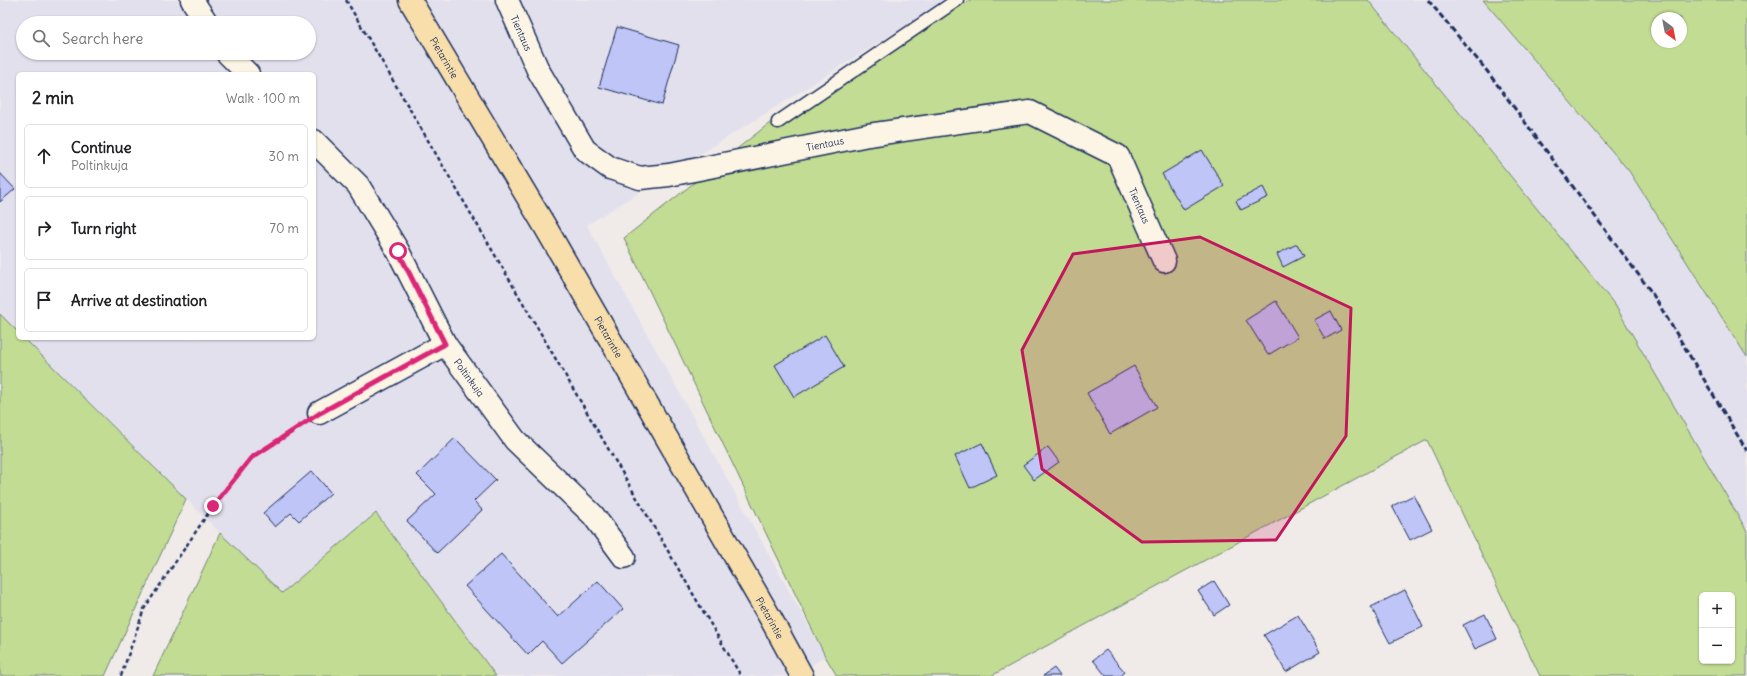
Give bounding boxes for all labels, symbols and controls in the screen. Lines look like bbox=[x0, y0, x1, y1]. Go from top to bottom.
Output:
north arrow bbox=[1651, 12, 1687, 48]
street label: Tientaus bbox=[508, 13, 535, 53]
search box bbox=[16, 16, 316, 60]
icon: search bbox=[30, 27, 52, 49]
text: Search here bbox=[62, 29, 143, 48]
street label: Pietarintie bbox=[427, 35, 462, 81]
text: 2 min bbox=[32, 87, 74, 109]
text: Walk · 100 m bbox=[226, 90, 300, 107]
street label: Tientaus bbox=[805, 133, 845, 154]
text: Continue bbox=[71, 138, 132, 157]
icon: ahead bbox=[33, 145, 55, 167]
text: 30 m bbox=[269, 148, 299, 165]
text: Poltinkuja bbox=[71, 157, 128, 174]
street label: Tientaus bbox=[1126, 186, 1153, 226]
icon: right bbox=[33, 217, 55, 239]
text: Turn right bbox=[71, 219, 136, 238]
text: 70 m bbox=[270, 220, 299, 237]
route start bbox=[389, 242, 407, 260]
icon: arrive bbox=[33, 289, 55, 311]
text: Arrive at destination bbox=[71, 291, 207, 310]
street label: Pietarintie bbox=[592, 314, 626, 360]
street label: Poltinkuja bbox=[451, 356, 488, 399]
route end bbox=[204, 497, 222, 515]
map controls bbox=[1699, 592, 1735, 664]
button: + bbox=[1699, 592, 1735, 628]
street label: Pietarintie bbox=[753, 595, 787, 641]
button: − bbox=[1699, 628, 1735, 664]

